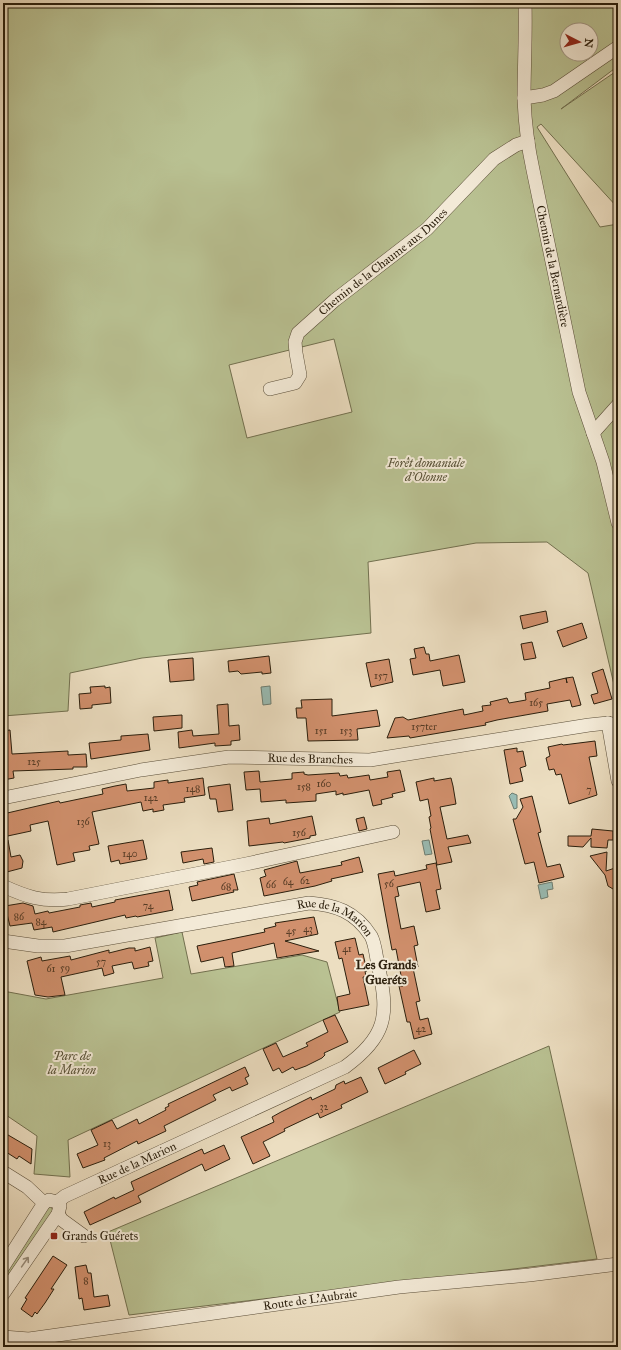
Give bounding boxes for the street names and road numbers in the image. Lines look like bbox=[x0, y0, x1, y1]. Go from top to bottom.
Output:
street label: Chemin de la Bernardière bbox=[534, 204, 572, 328]
street label: Chemin de la Chaume aux Dunes bbox=[316, 205, 450, 318]
street label: Rue des Branches bbox=[267, 751, 353, 767]
street label: Rue de la Marion bbox=[295, 896, 376, 939]
street label: Rue de la Marion bbox=[96, 1139, 179, 1187]
street label: Route de L'Aubraie bbox=[262, 1286, 358, 1313]

